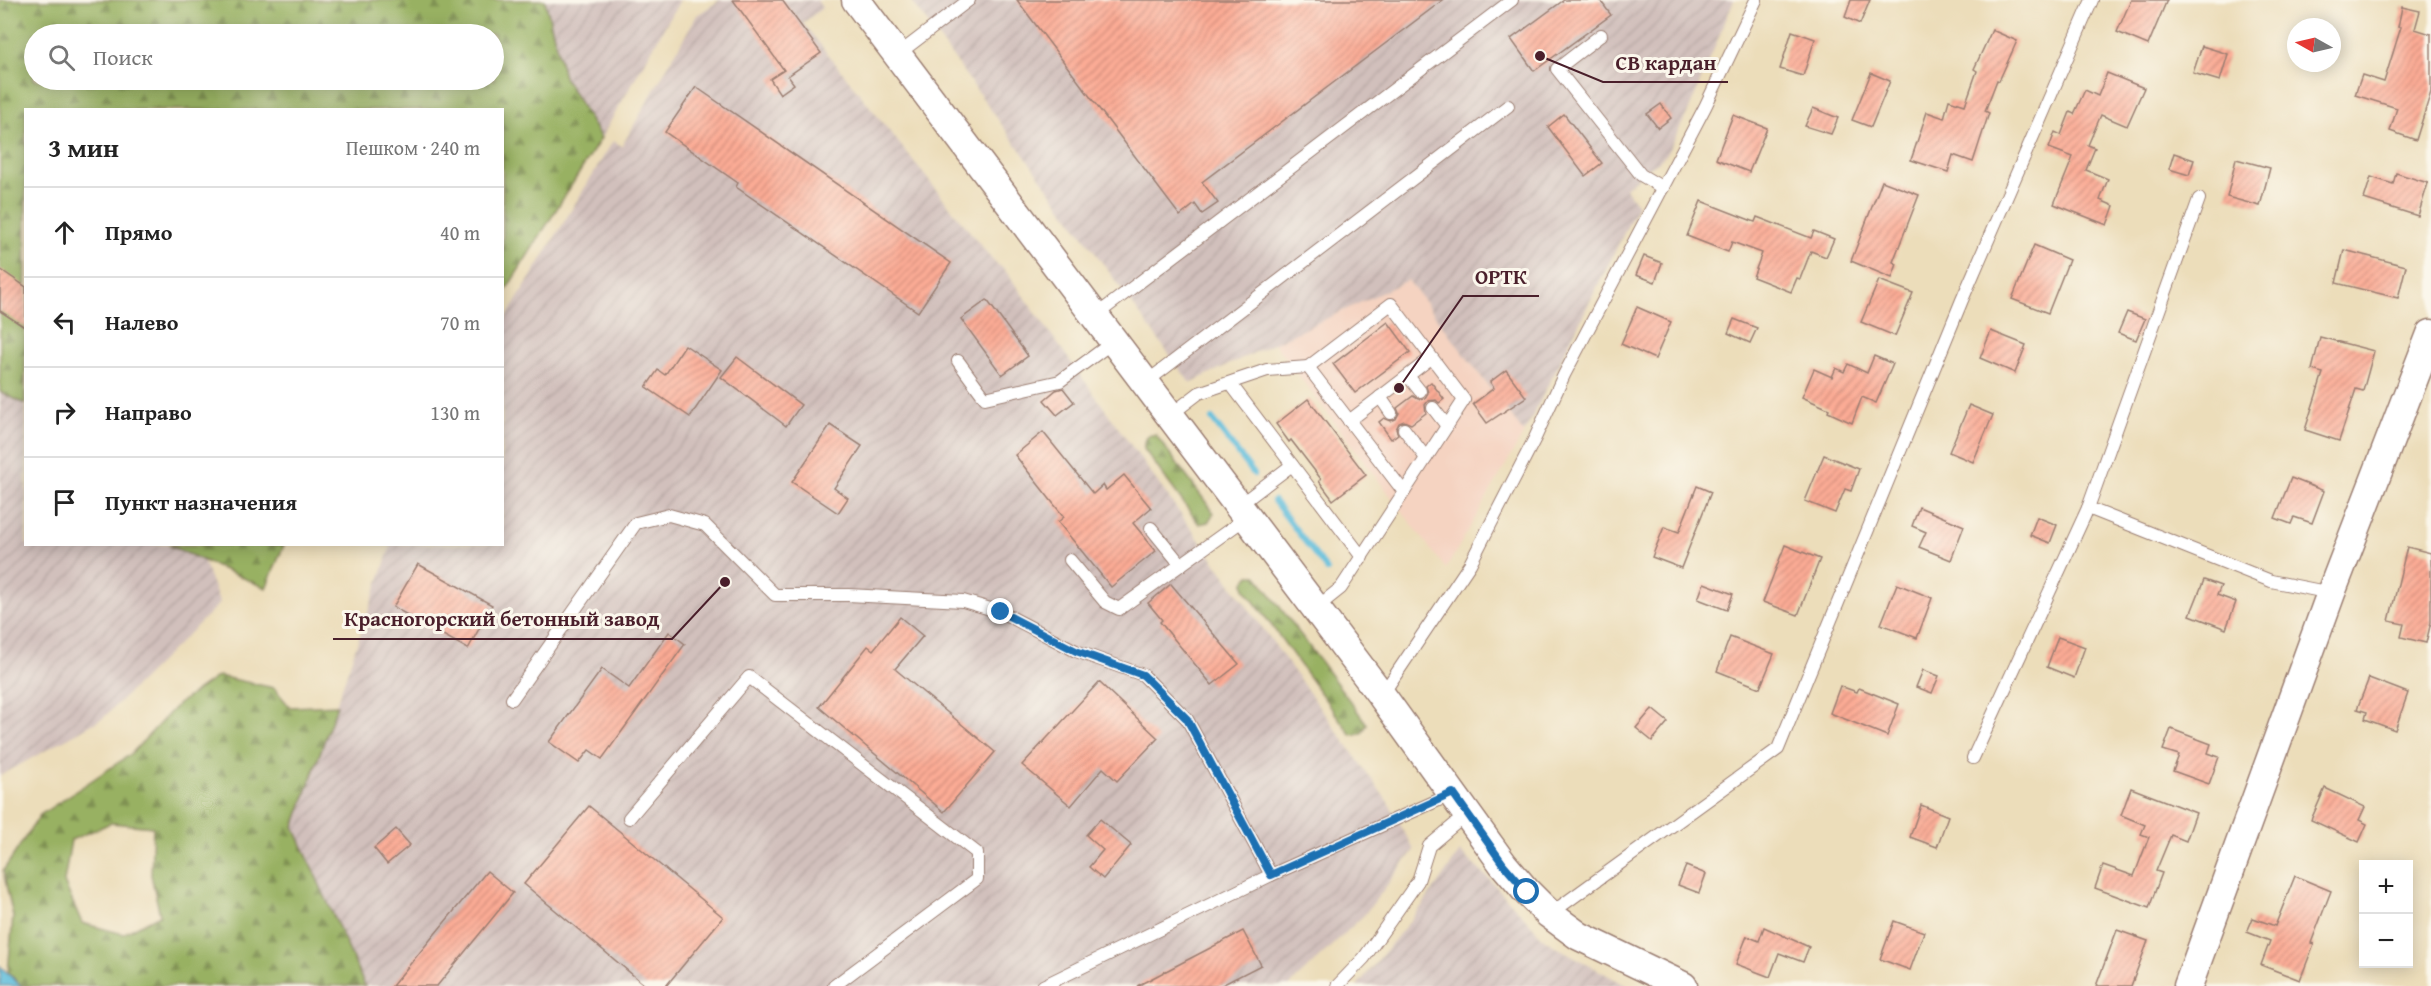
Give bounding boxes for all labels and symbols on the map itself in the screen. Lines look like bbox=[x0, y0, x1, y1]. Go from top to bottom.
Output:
north arrow bbox=[2287, 18, 2341, 72]
callout: СВ кардан bbox=[1603, 43, 1728, 82]
text: СВ кардан bbox=[1616, 47, 1717, 78]
callout: ОРТК bbox=[1463, 257, 1539, 296]
text: ОРТК bbox=[1475, 261, 1527, 292]
route end bbox=[987, 598, 1013, 624]
callout: Красногорский бетонный завод bbox=[333, 600, 672, 639]
text: Красногорский бетонный завод bbox=[344, 603, 660, 634]
route start bbox=[1513, 878, 1539, 904]

